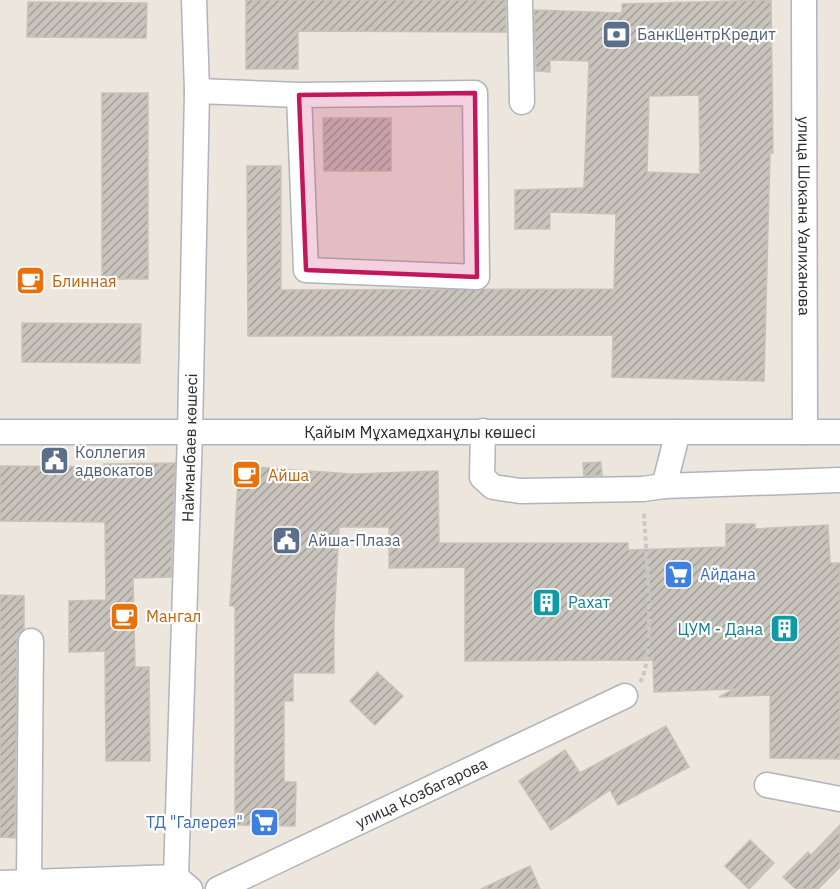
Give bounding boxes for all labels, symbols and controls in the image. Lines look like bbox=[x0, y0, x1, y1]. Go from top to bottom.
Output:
bank icon: БанкЦентрКредит bbox=[600, 18, 632, 50]
place label: БанкЦентрКредит bbox=[637, 24, 776, 44]
street label: улица Шокана Уалиханова bbox=[794, 116, 815, 316]
cafe icon: Блинная bbox=[15, 265, 47, 297]
place label: Блинная bbox=[52, 271, 117, 291]
street label: Найманбаев көшесі bbox=[177, 373, 201, 522]
street label: Қайым Мұхамедханұлы көшесі bbox=[304, 422, 536, 442]
place label: Коллегия адвокатов bbox=[75, 442, 153, 480]
public building icon: Коллегия адвокатов bbox=[38, 445, 70, 477]
cafe icon: Айша bbox=[231, 459, 263, 491]
place label: Айша bbox=[268, 465, 309, 485]
public building icon: Айша-Плаза bbox=[271, 524, 303, 556]
place label: Айша-Плаза bbox=[308, 530, 401, 550]
supermarket icon: Айдана bbox=[663, 558, 695, 590]
place label: Айдана bbox=[700, 564, 756, 584]
building icon: Рахат bbox=[531, 586, 563, 618]
place label: Рахат bbox=[568, 592, 610, 612]
cafe icon: Мангал bbox=[109, 600, 141, 632]
place label: Мангал bbox=[146, 606, 201, 626]
building icon: ЦУМ - Дана bbox=[768, 613, 800, 645]
place label: ЦУМ - Дана bbox=[677, 619, 763, 639]
street label: улица Козбагарова bbox=[352, 753, 491, 832]
supermarket icon: ТД "Галерея" bbox=[248, 806, 280, 838]
place label: ТД "Галерея" bbox=[146, 812, 243, 832]

